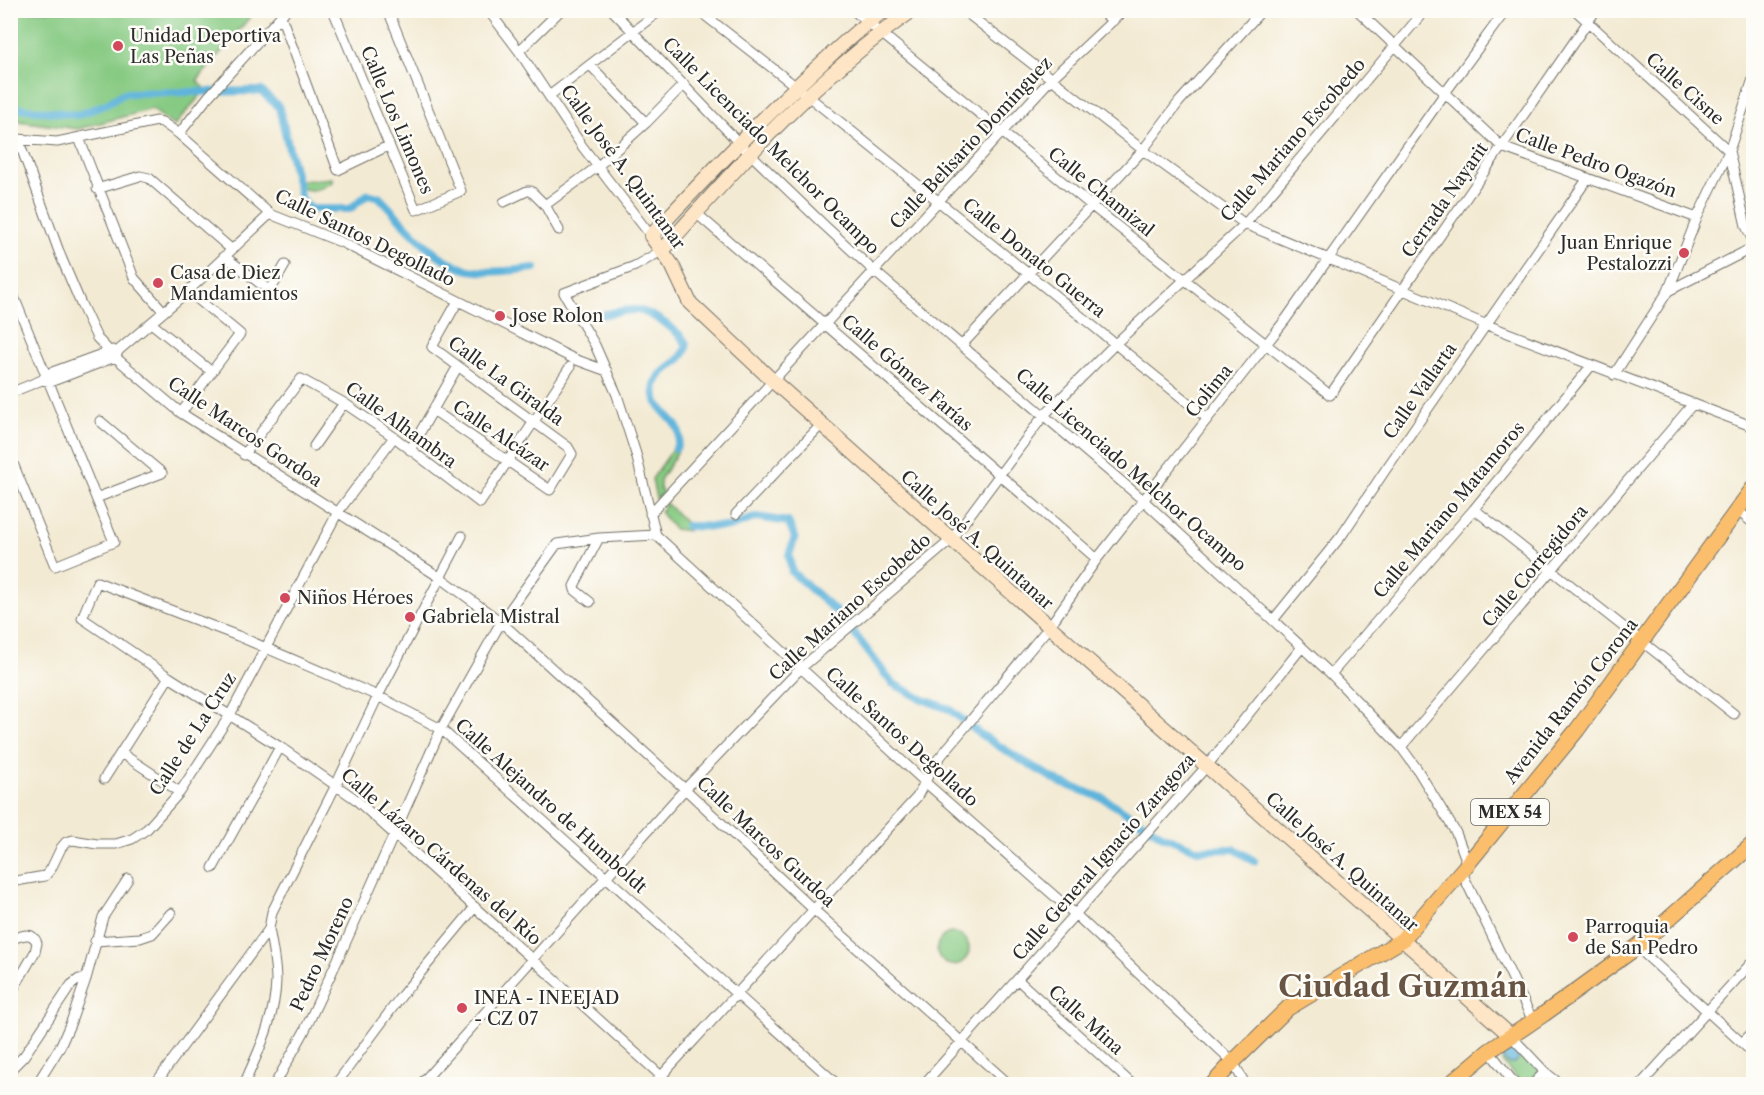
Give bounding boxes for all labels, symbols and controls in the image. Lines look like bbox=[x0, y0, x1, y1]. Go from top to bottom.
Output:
place label: Unidad Deportiva Las Peñas bbox=[130, 25, 282, 68]
street label: Calle Licenciado Melchor Ocampo bbox=[658, 33, 884, 259]
marker: Unidad Deportiva Las Peñas bbox=[111, 39, 125, 53]
street label: Calle Los Limones bbox=[356, 43, 438, 197]
street label: Calle Cisne bbox=[1641, 48, 1729, 130]
street label: Calle Belisario Domínguez bbox=[885, 52, 1057, 234]
street label: Calle Mariano Escobedo bbox=[1216, 54, 1370, 226]
street label: Calle José A. Quintanar bbox=[556, 80, 690, 254]
street label: Calle Pedro Ogazón bbox=[1512, 124, 1680, 202]
street label: Cerrada Nayarit bbox=[1397, 138, 1493, 262]
street label: Calle Chamizal bbox=[1044, 143, 1158, 241]
street label: Calle Santos Degollado bbox=[271, 185, 459, 291]
street label: Calle Donato Guerra bbox=[958, 194, 1110, 323]
place label: Juan Enrique Pestalozzi bbox=[1557, 232, 1673, 275]
marker: Juan Enrique Pestalozzi bbox=[1677, 246, 1691, 260]
place label: Casa de Diez Mandamientos bbox=[170, 262, 298, 305]
marker: Casa de Diez Mandamientos bbox=[151, 276, 165, 290]
place label: Jose Rolon bbox=[509, 305, 604, 327]
marker: Jose Rolon bbox=[493, 309, 507, 323]
street label: Calle Gómez Farías bbox=[837, 310, 977, 436]
street label: Calle La Giralda bbox=[444, 332, 569, 431]
street label: Calle Vallarta bbox=[1379, 338, 1462, 443]
street label: Colima bbox=[1181, 360, 1237, 422]
street label: Calle Licenciado Melchor Ocampo bbox=[1011, 364, 1251, 576]
street label: Calle Marcos Gordoa bbox=[164, 372, 327, 492]
street label: Calle Alhambra bbox=[341, 377, 461, 473]
street label: Calle Alcázar bbox=[448, 396, 554, 477]
street label: Calle Mariano Matamoros bbox=[1369, 417, 1529, 603]
street label: Calle José A. Quintanar bbox=[896, 466, 1058, 615]
street label: Calle Corregidora bbox=[1477, 500, 1593, 632]
street label: Calle Mariano Escobedo bbox=[765, 529, 935, 685]
place label: Niños Héroes bbox=[297, 587, 413, 609]
marker: Niños Héroes bbox=[278, 591, 292, 605]
place label: Gabriela Mistral bbox=[422, 606, 560, 628]
marker: Gabriela Mistral bbox=[403, 610, 417, 624]
street label: Avenida Ramón Corona bbox=[1499, 613, 1643, 789]
street label: Calle Santos Degollado bbox=[821, 663, 983, 811]
street label: Calle de La Cruz bbox=[145, 668, 241, 800]
street label: Calle Alejandro de Humboldt bbox=[451, 714, 652, 898]
street label: Calle General Ignacio Zaragoza bbox=[1008, 748, 1200, 965]
street label: Calle Lázaro Cárdenas del Río bbox=[336, 764, 546, 950]
street label: Calle Marcos Gurdoa bbox=[692, 772, 840, 912]
street label: Calle José A. Quintanar bbox=[1261, 788, 1423, 937]
road number: MEX 54 bbox=[1471, 799, 1549, 825]
street label: Pedro Moreno bbox=[286, 893, 358, 1015]
place label: Parroquia de San Pedro bbox=[1585, 916, 1698, 959]
marker: Parroquia de San Pedro bbox=[1566, 930, 1580, 944]
district label: Ciudad Guzmán bbox=[1278, 968, 1528, 1005]
street label: Calle Mina bbox=[1044, 981, 1128, 1060]
place label: INEA - INEEJAD - CZ 07 bbox=[474, 987, 619, 1030]
marker: INEA - INEEJAD - CZ 07 bbox=[455, 1001, 469, 1015]

